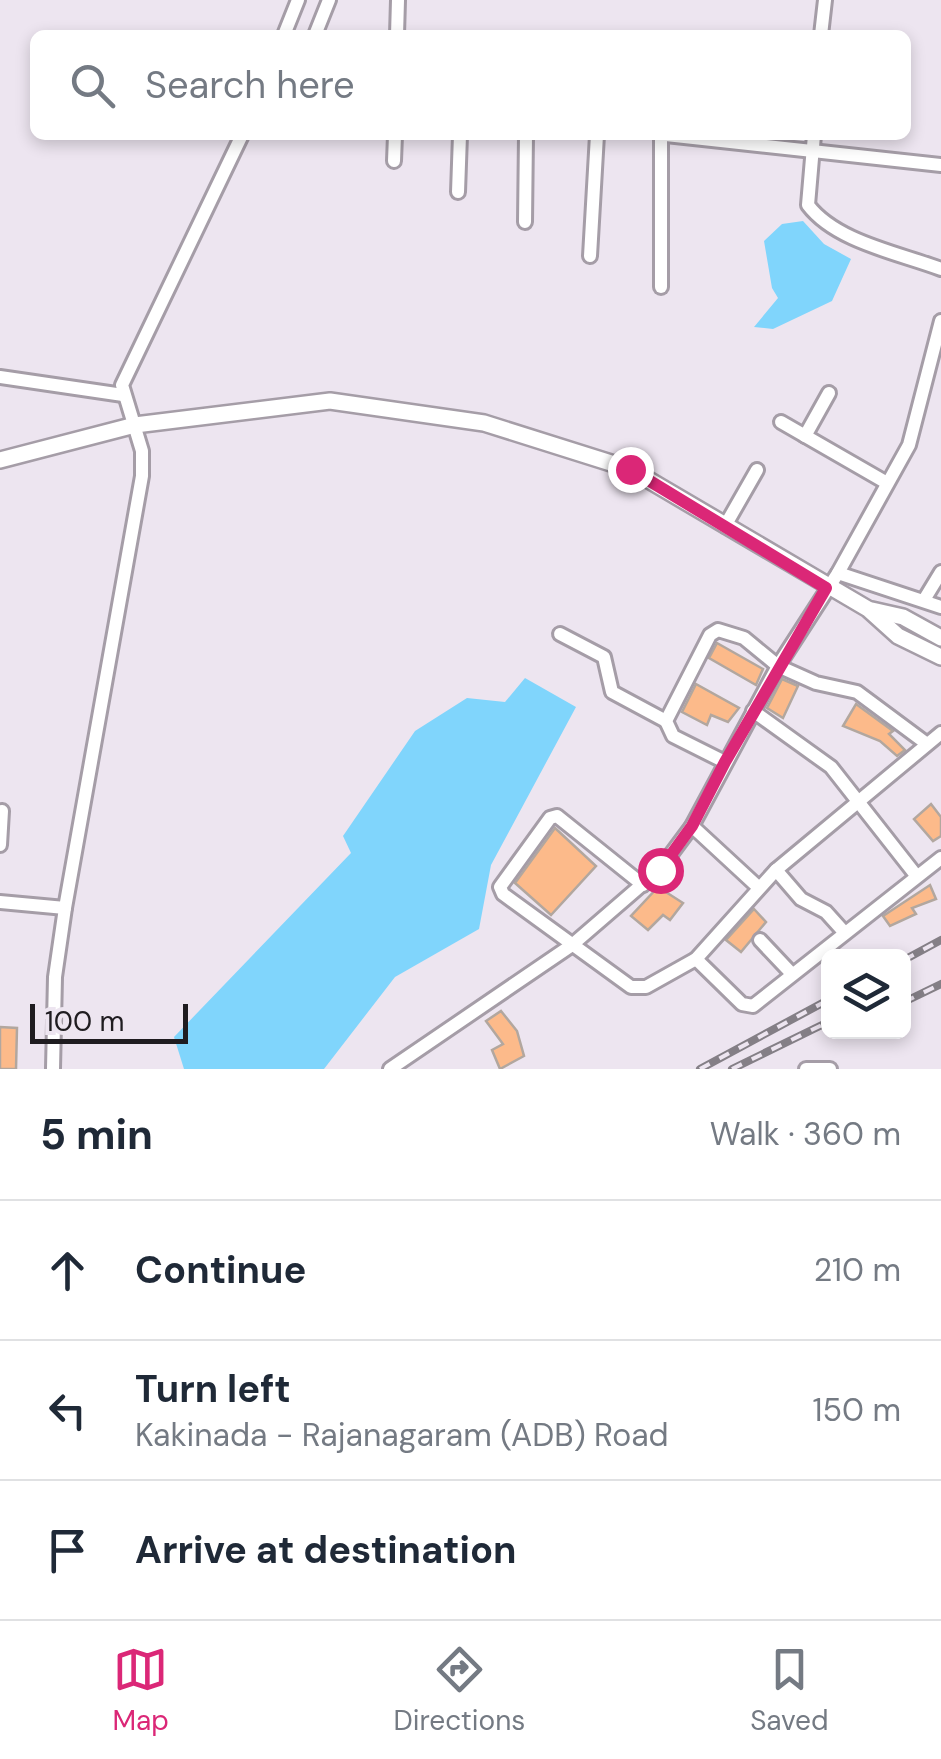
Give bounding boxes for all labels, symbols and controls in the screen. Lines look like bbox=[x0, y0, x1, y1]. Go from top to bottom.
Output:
search box bbox=[30, 30, 911, 140]
icon: search bbox=[65, 58, 120, 113]
text: Search here bbox=[145, 60, 355, 110]
route end bbox=[608, 447, 654, 493]
route start bbox=[638, 848, 684, 894]
map controls bbox=[821, 949, 911, 1039]
button: layers bbox=[821, 949, 911, 1039]
scale bar bbox=[30, 999, 188, 1044]
text: 100 m bbox=[45, 1003, 124, 1040]
text: 5 min bbox=[40, 1107, 153, 1162]
text: Walk · 360 m bbox=[710, 1113, 901, 1155]
icon: ahead bbox=[40, 1243, 95, 1298]
text: Continue bbox=[135, 1245, 306, 1295]
text: 210 m bbox=[814, 1249, 901, 1291]
text: Turn left bbox=[135, 1364, 291, 1414]
icon: left bbox=[40, 1383, 95, 1438]
text: 150 m bbox=[813, 1389, 901, 1431]
text: Kakinada - Rajanagaram (ADB) Road bbox=[135, 1414, 669, 1456]
icon: arrive bbox=[40, 1523, 95, 1578]
text: Arrive at destination bbox=[135, 1525, 517, 1575]
tab: Map bbox=[112, 1642, 169, 1739]
tab: Directions bbox=[394, 1642, 525, 1739]
tab: Saved bbox=[750, 1642, 829, 1739]

